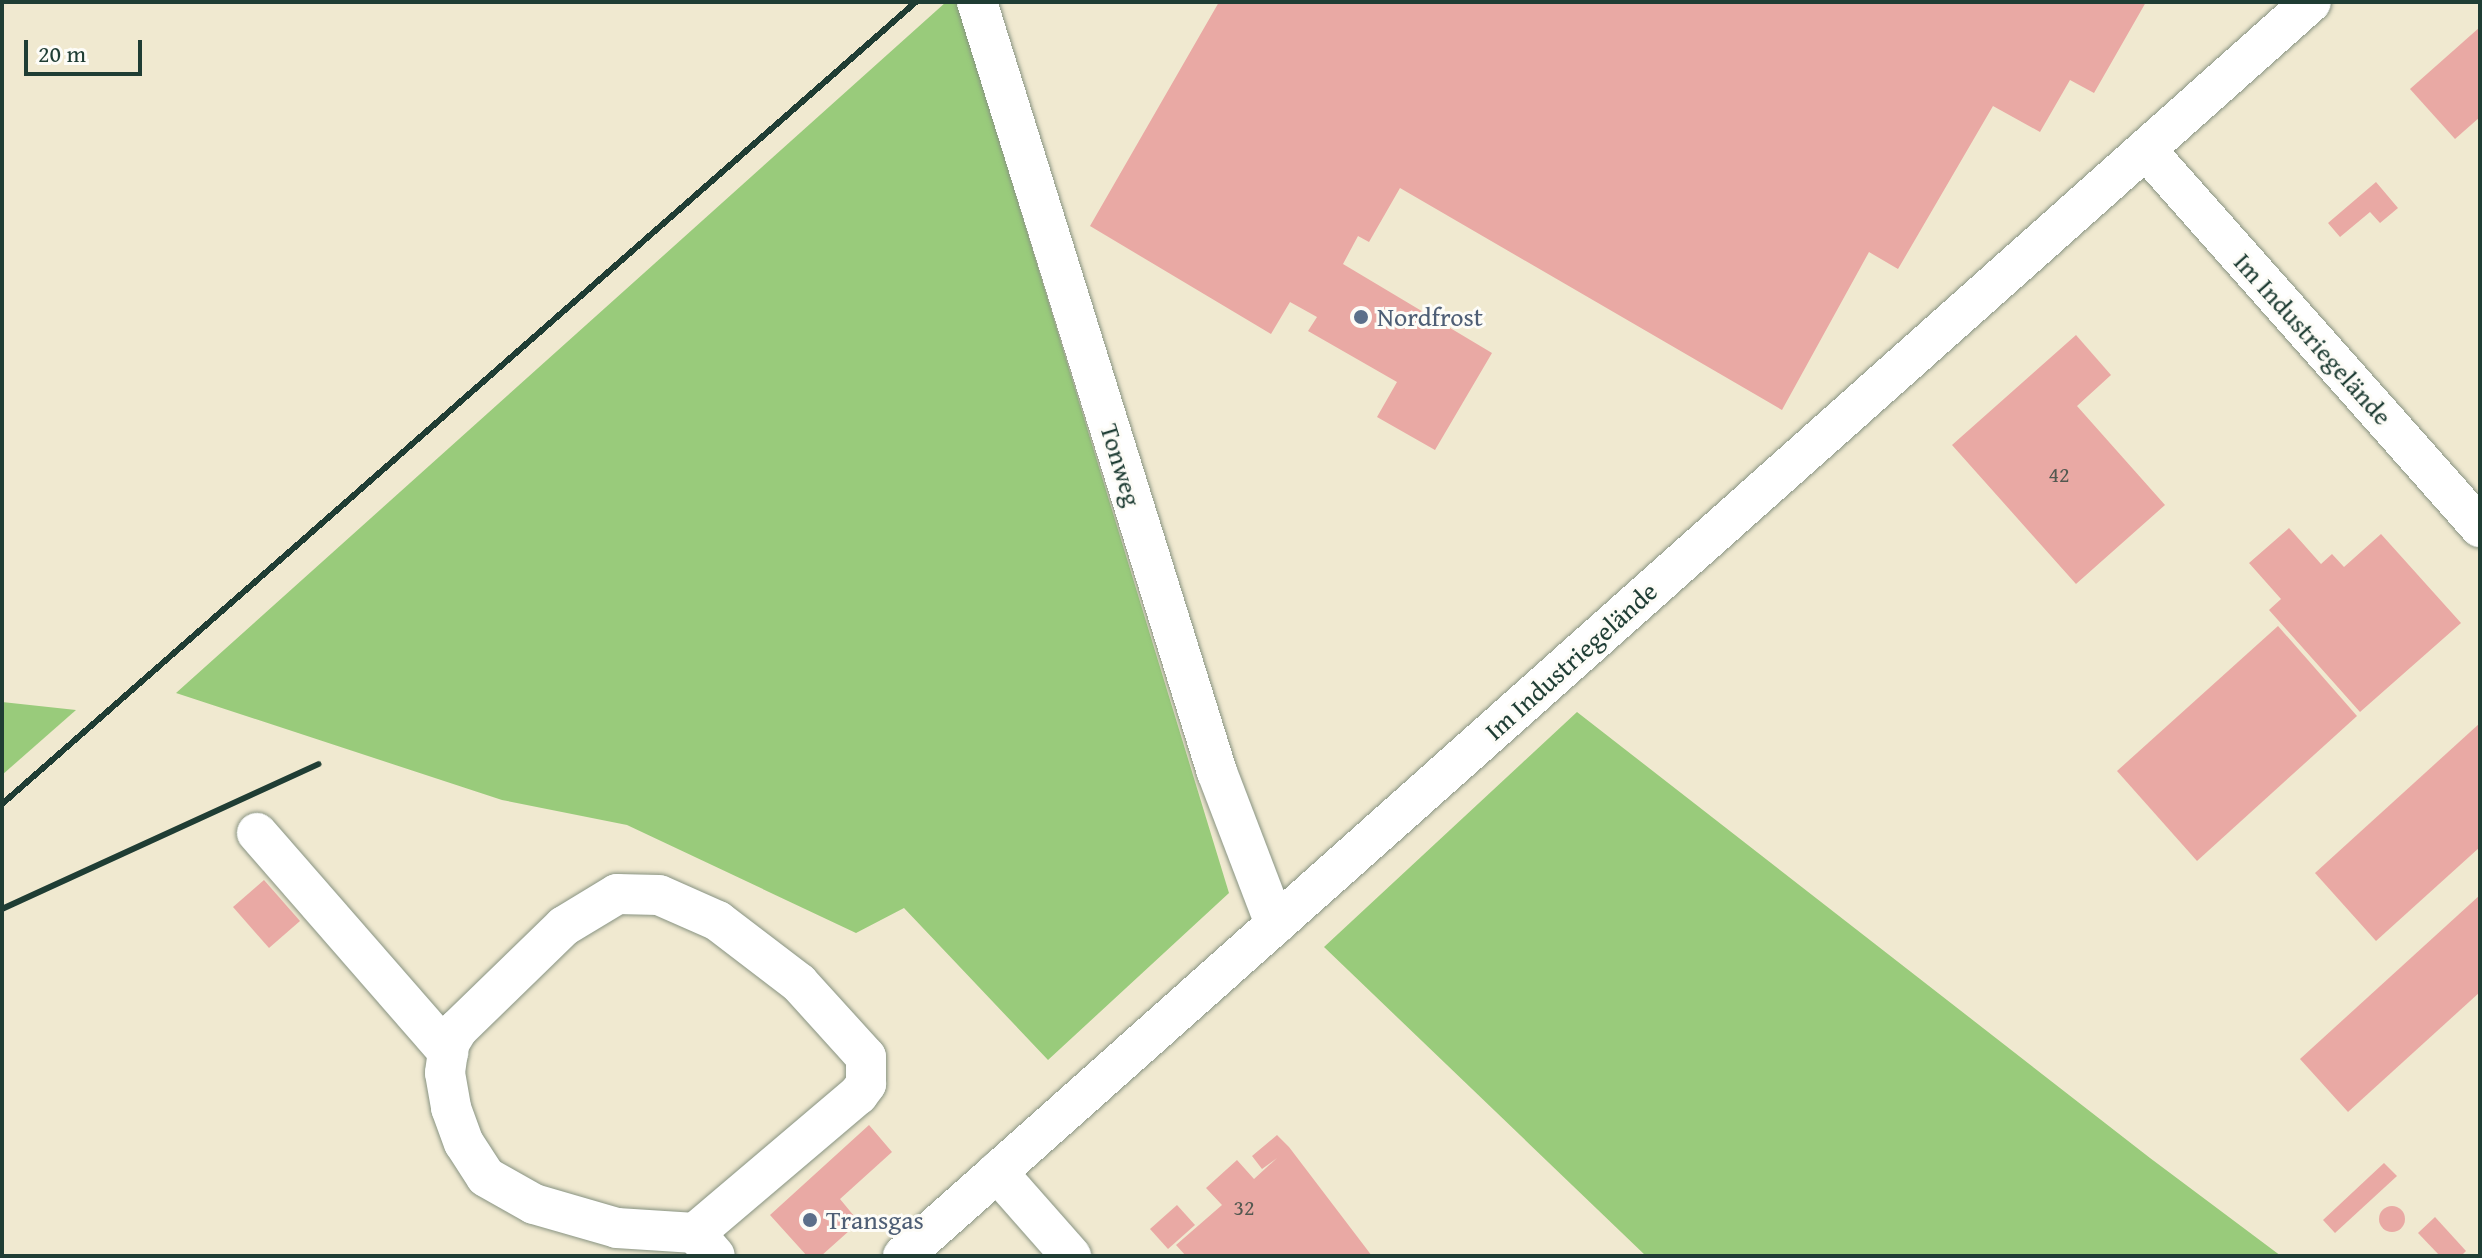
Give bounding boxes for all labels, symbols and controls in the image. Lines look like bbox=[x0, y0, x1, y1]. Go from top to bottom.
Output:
scale bar bbox=[28, 24, 146, 74]
text: 20 m bbox=[38, 36, 86, 71]
street label: Im Industriegelände bbox=[2228, 247, 2398, 431]
place label: Nordfrost bbox=[1377, 301, 1483, 333]
marker: Nordfrost bbox=[1352, 308, 1370, 326]
street label: Tonweg bbox=[1094, 420, 1148, 510]
house number: 42 bbox=[2048, 462, 2070, 488]
street label: Im Industriegelände bbox=[1479, 576, 1663, 746]
house number: 32 bbox=[1233, 1195, 1255, 1221]
place label: Transgas bbox=[826, 1204, 924, 1236]
marker: Transgas bbox=[801, 1211, 819, 1229]

